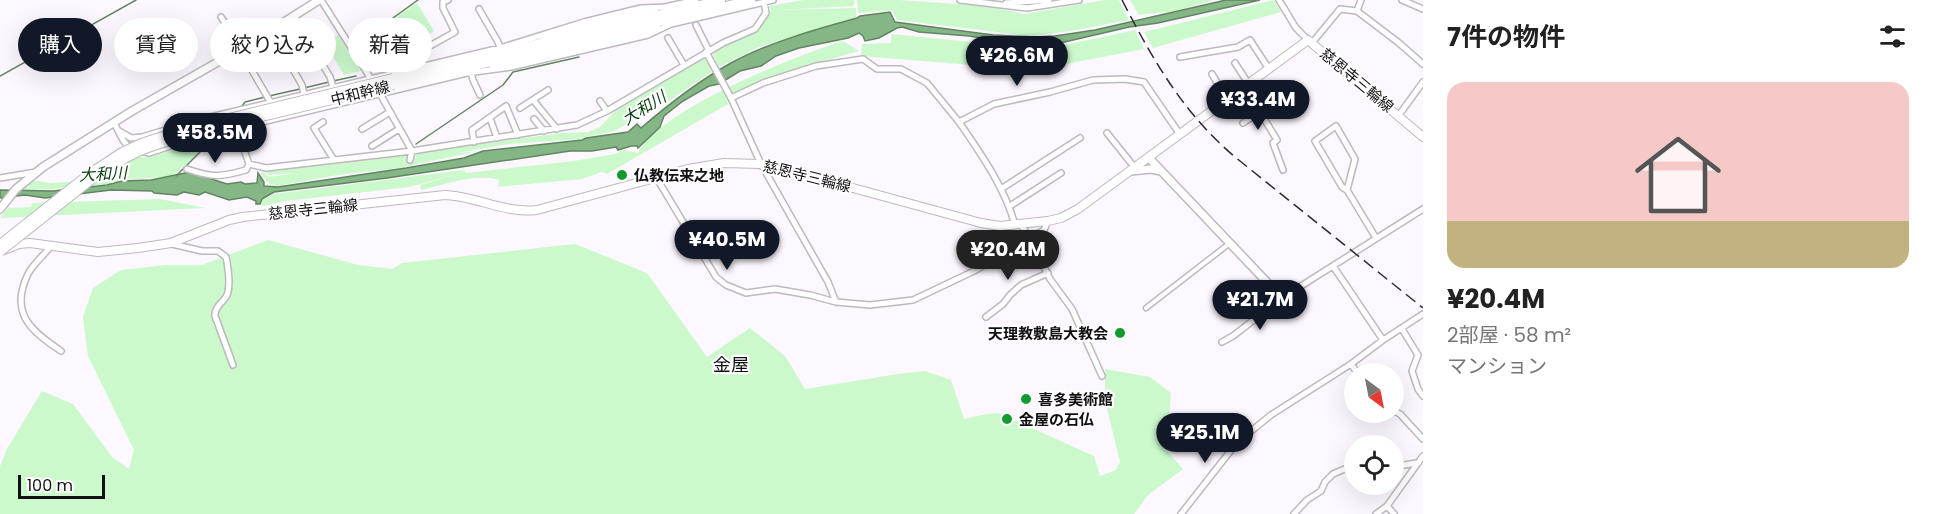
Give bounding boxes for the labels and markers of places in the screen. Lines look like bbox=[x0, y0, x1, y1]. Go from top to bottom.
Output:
pin: ¥26.6M bbox=[968, 36, 1066, 87]
pin: ¥33.4M bbox=[1209, 80, 1307, 131]
pin: ¥58.5M bbox=[166, 113, 264, 164]
place label: 仏教伝来之地 bbox=[633, 165, 724, 186]
marker: 仏教伝来之地 bbox=[615, 168, 629, 182]
pin: ¥40.5M bbox=[678, 220, 776, 271]
pin: ¥20.4M bbox=[959, 230, 1057, 281]
pin: ¥21.7M bbox=[1211, 280, 1309, 331]
place label: 天理教敷島大教会 bbox=[988, 323, 1108, 344]
marker: 天理教敷島大教会 bbox=[1113, 326, 1127, 340]
place label: 喜多美術館 bbox=[1038, 389, 1113, 410]
marker: 喜多美術館 bbox=[1019, 392, 1033, 406]
place label: 金屋の石仏 bbox=[1019, 409, 1094, 430]
marker: 金屋の石仏 bbox=[1000, 412, 1014, 426]
pin: ¥25.1M bbox=[1156, 413, 1254, 464]

